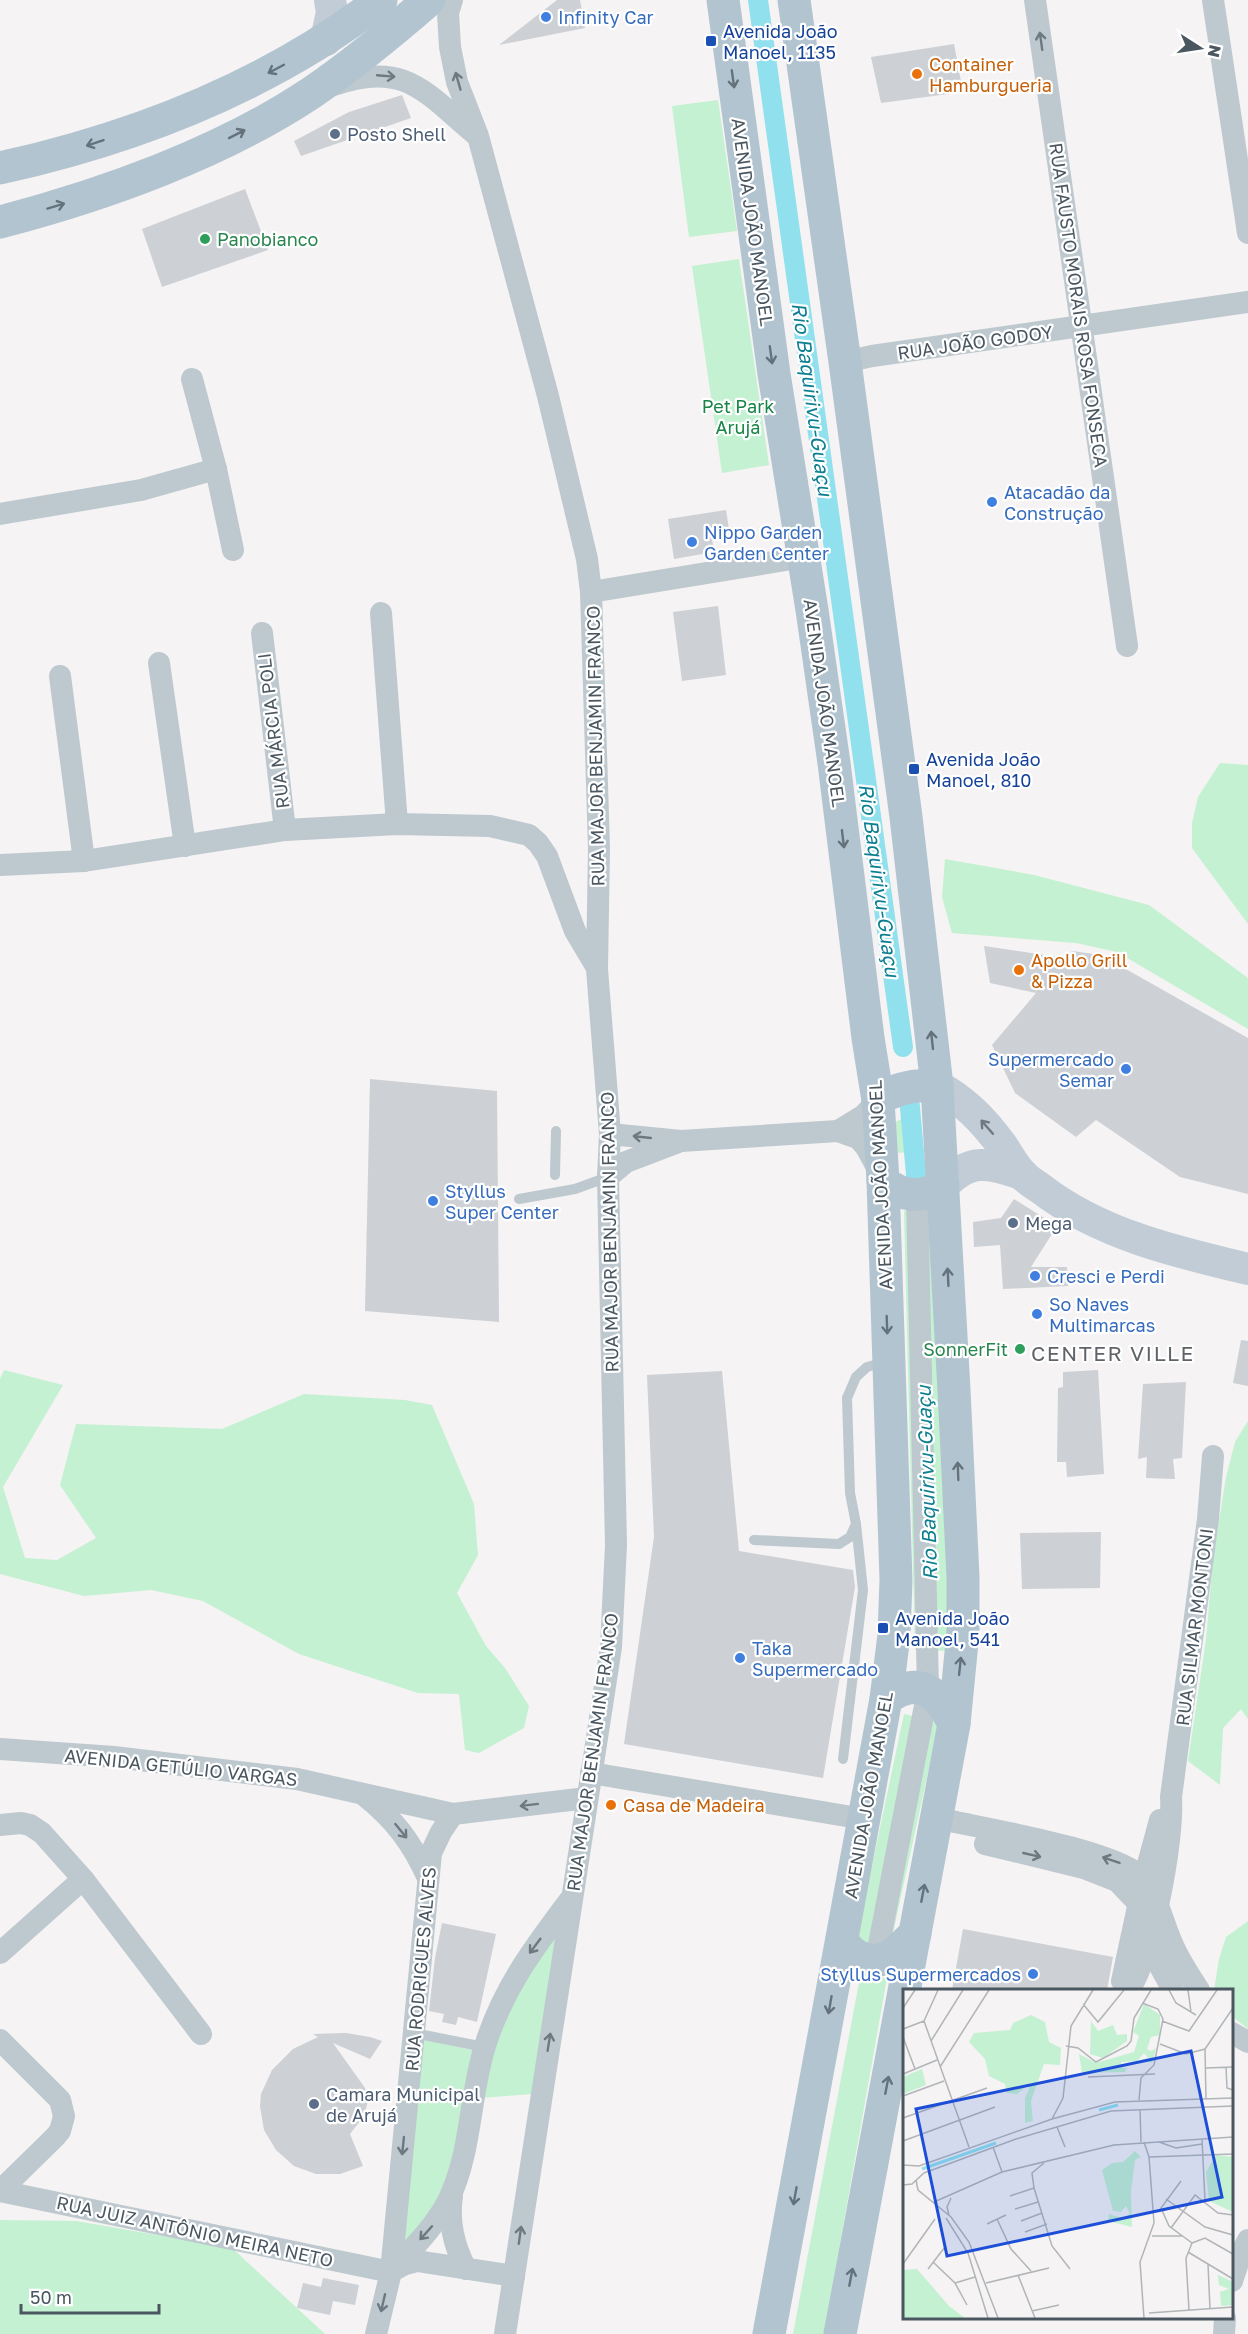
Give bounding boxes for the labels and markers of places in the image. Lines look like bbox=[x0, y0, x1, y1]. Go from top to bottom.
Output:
place label: Infinity Car bbox=[558, 6, 654, 28]
marker: Infinity Car bbox=[539, 10, 553, 24]
place label: Avenida João Manoel, 1135 bbox=[723, 20, 838, 63]
marker: Avenida João Manoel, 1135 bbox=[704, 34, 718, 48]
place label: Container Hamburgueria bbox=[929, 53, 1052, 96]
marker: Container Hamburgueria bbox=[910, 67, 924, 81]
place label: Posto Shell bbox=[347, 123, 446, 145]
marker: Posto Shell bbox=[328, 127, 342, 141]
place label: Panobianco bbox=[217, 228, 318, 250]
marker: Panobianco bbox=[198, 232, 212, 246]
place label: Atacadão da Construção bbox=[1004, 481, 1110, 524]
marker: Atacadão da Construção bbox=[985, 495, 999, 509]
place label: Nippo Garden Garden Center bbox=[704, 521, 829, 564]
marker: Nippo Garden Garden Center bbox=[685, 535, 699, 549]
place label: Avenida João Manoel, 810 bbox=[926, 748, 1041, 791]
marker: Avenida João Manoel, 810 bbox=[907, 762, 921, 776]
place label: Apollo Grill & Pizza bbox=[1031, 949, 1128, 992]
marker: Apollo Grill & Pizza bbox=[1012, 963, 1026, 977]
place label: Supermercado Semar bbox=[988, 1048, 1114, 1091]
marker: Supermercado Semar bbox=[1119, 1062, 1133, 1076]
place label: Styllus Super Center bbox=[445, 1180, 559, 1223]
marker: Styllus Super Center bbox=[426, 1194, 440, 1208]
place label: Mega bbox=[1025, 1212, 1072, 1234]
marker: Mega bbox=[1006, 1216, 1020, 1230]
place label: Cresci e Perdi bbox=[1047, 1265, 1165, 1287]
marker: Cresci e Perdi bbox=[1028, 1269, 1042, 1283]
place label: So Naves Multimarcas bbox=[1049, 1293, 1155, 1336]
marker: So Naves Multimarcas bbox=[1030, 1307, 1044, 1321]
place label: SonnerFit bbox=[923, 1338, 1008, 1360]
marker: SonnerFit bbox=[1013, 1342, 1027, 1356]
place label: Avenida João Manoel, 541 bbox=[895, 1607, 1010, 1650]
marker: Avenida João Manoel, 541 bbox=[876, 1621, 890, 1635]
place label: Taka Supermercado bbox=[752, 1637, 878, 1680]
marker: Taka Supermercado bbox=[733, 1651, 747, 1665]
place label: Casa de Madeira bbox=[623, 1794, 765, 1816]
marker: Casa de Madeira bbox=[604, 1798, 618, 1812]
place label: Styllus Supermercados bbox=[820, 1963, 1021, 1985]
marker: Styllus Supermercados bbox=[1026, 1967, 1040, 1981]
place label: Camara Municipal de Arujá bbox=[326, 2083, 480, 2126]
marker: Camara Municipal de Arujá bbox=[307, 2097, 321, 2111]

